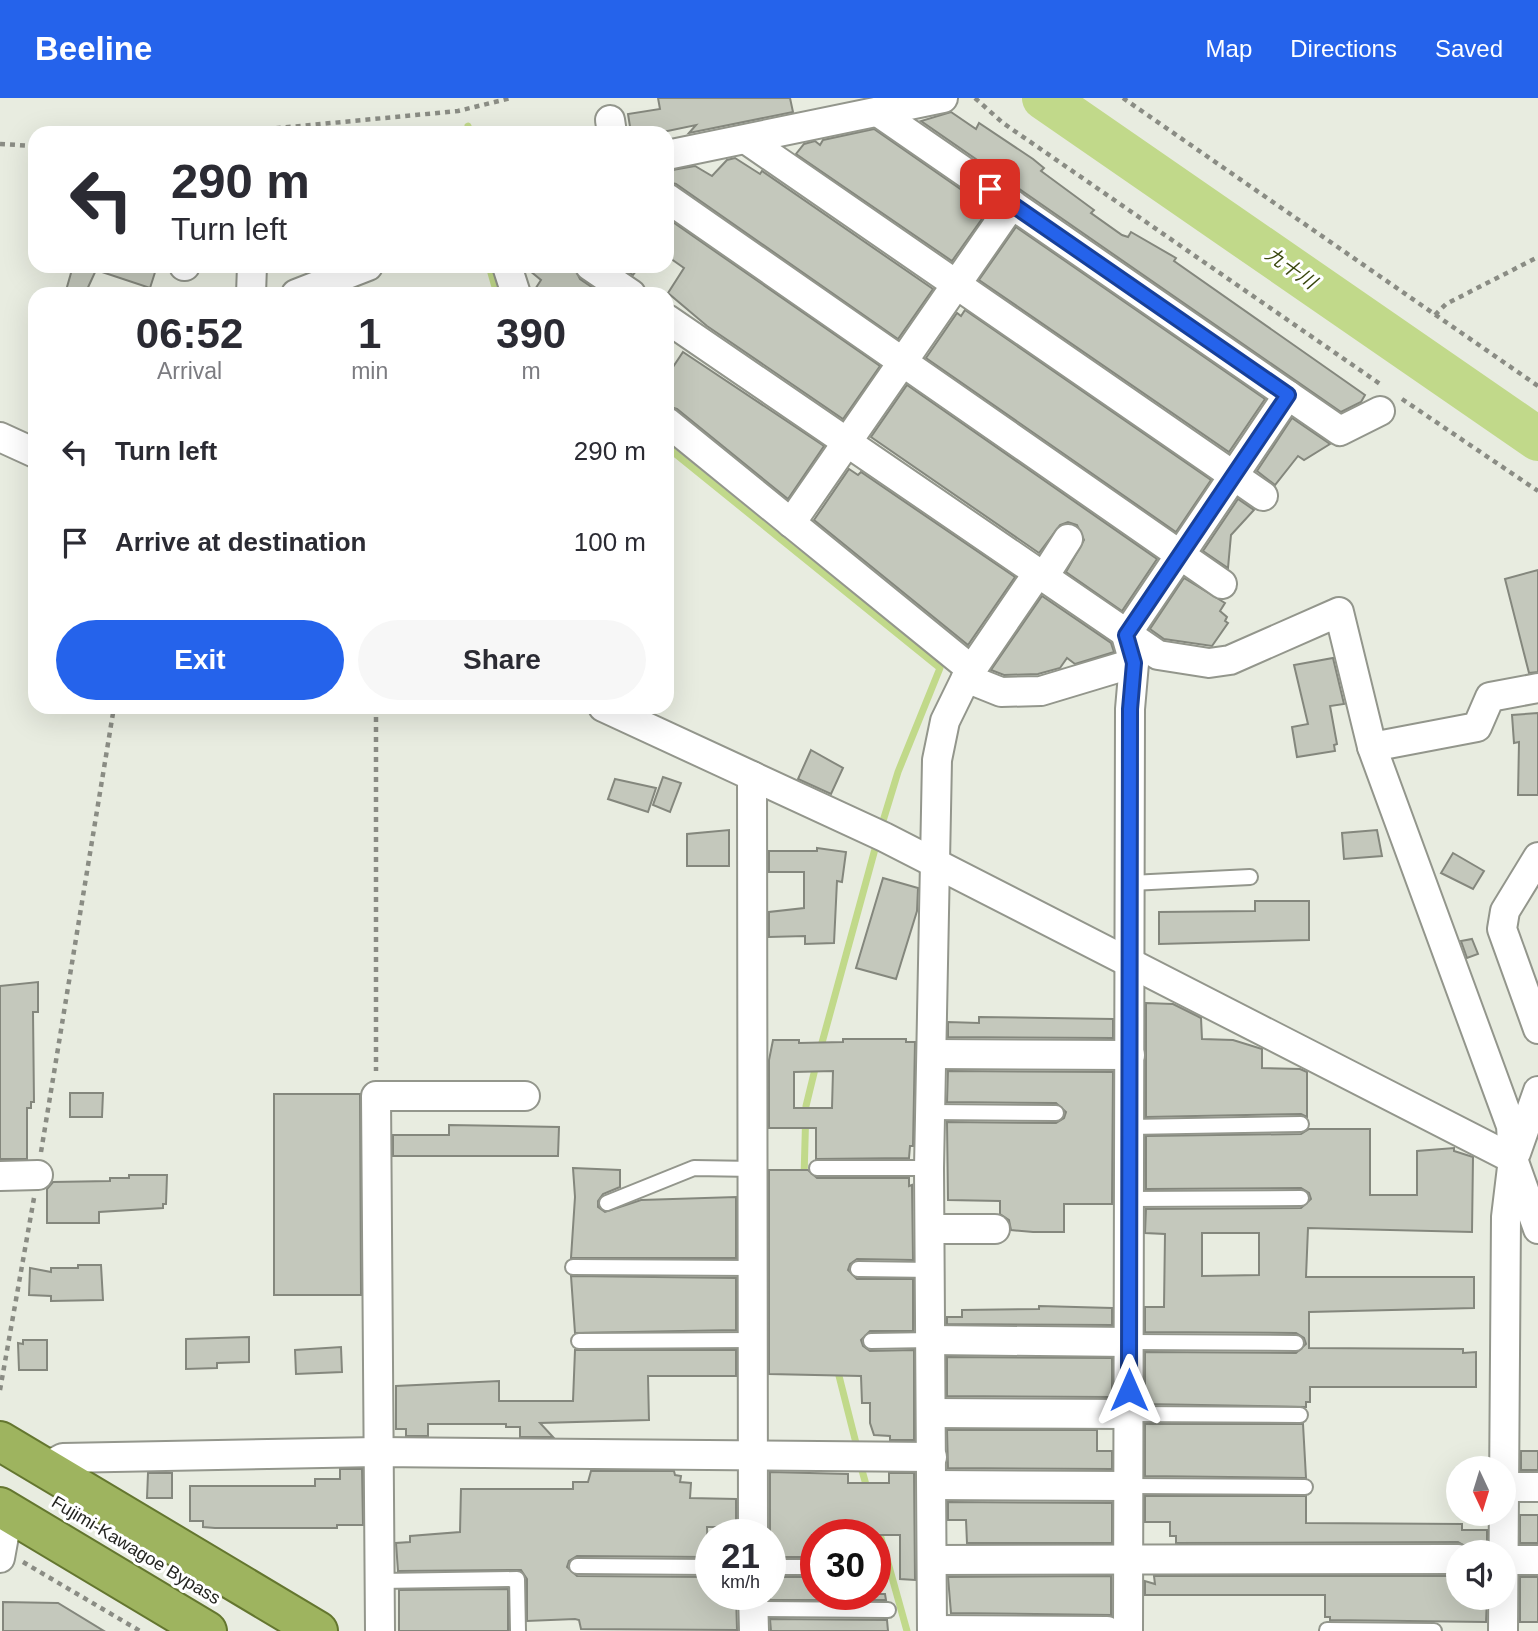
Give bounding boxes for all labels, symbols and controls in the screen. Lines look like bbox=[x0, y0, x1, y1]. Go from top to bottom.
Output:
text: Beeline bbox=[35, 30, 152, 67]
text: Map bbox=[1206, 35, 1252, 62]
text: Directions bbox=[1290, 35, 1397, 62]
text: Saved bbox=[1435, 35, 1503, 62]
icon: left bbox=[56, 154, 147, 245]
text: 290 m bbox=[171, 154, 310, 208]
pin bbox=[960, 159, 1020, 219]
icon: arrive bbox=[971, 170, 1009, 208]
text: Turn left bbox=[171, 211, 287, 247]
water label: 九十川 bbox=[1262, 243, 1322, 294]
text: 06:52 bbox=[136, 310, 243, 357]
text: 1 bbox=[358, 310, 381, 357]
text: 390 bbox=[496, 310, 566, 357]
text: Arrival bbox=[157, 358, 222, 384]
text: min bbox=[351, 358, 388, 384]
text: m bbox=[522, 358, 541, 384]
icon: left bbox=[56, 433, 94, 471]
text: Turn left bbox=[115, 436, 217, 466]
text: 290 m bbox=[574, 436, 646, 466]
icon: arrive bbox=[56, 524, 94, 562]
text: Arrive at destination bbox=[115, 527, 366, 557]
text: 100 m bbox=[574, 527, 646, 557]
button: Exit bbox=[56, 620, 344, 700]
button: Share bbox=[358, 620, 646, 700]
position arrow bbox=[1092, 1353, 1166, 1427]
north arrow bbox=[1446, 1456, 1516, 1526]
map controls bbox=[1446, 1456, 1516, 1610]
street label: Fujimi-Kawagoe Bypass bbox=[48, 1492, 224, 1608]
speed limit sign: 30 bbox=[800, 1519, 891, 1610]
text: 21 bbox=[721, 1536, 760, 1575]
button: sound bbox=[1446, 1540, 1516, 1610]
text: km/h bbox=[721, 1572, 760, 1592]

